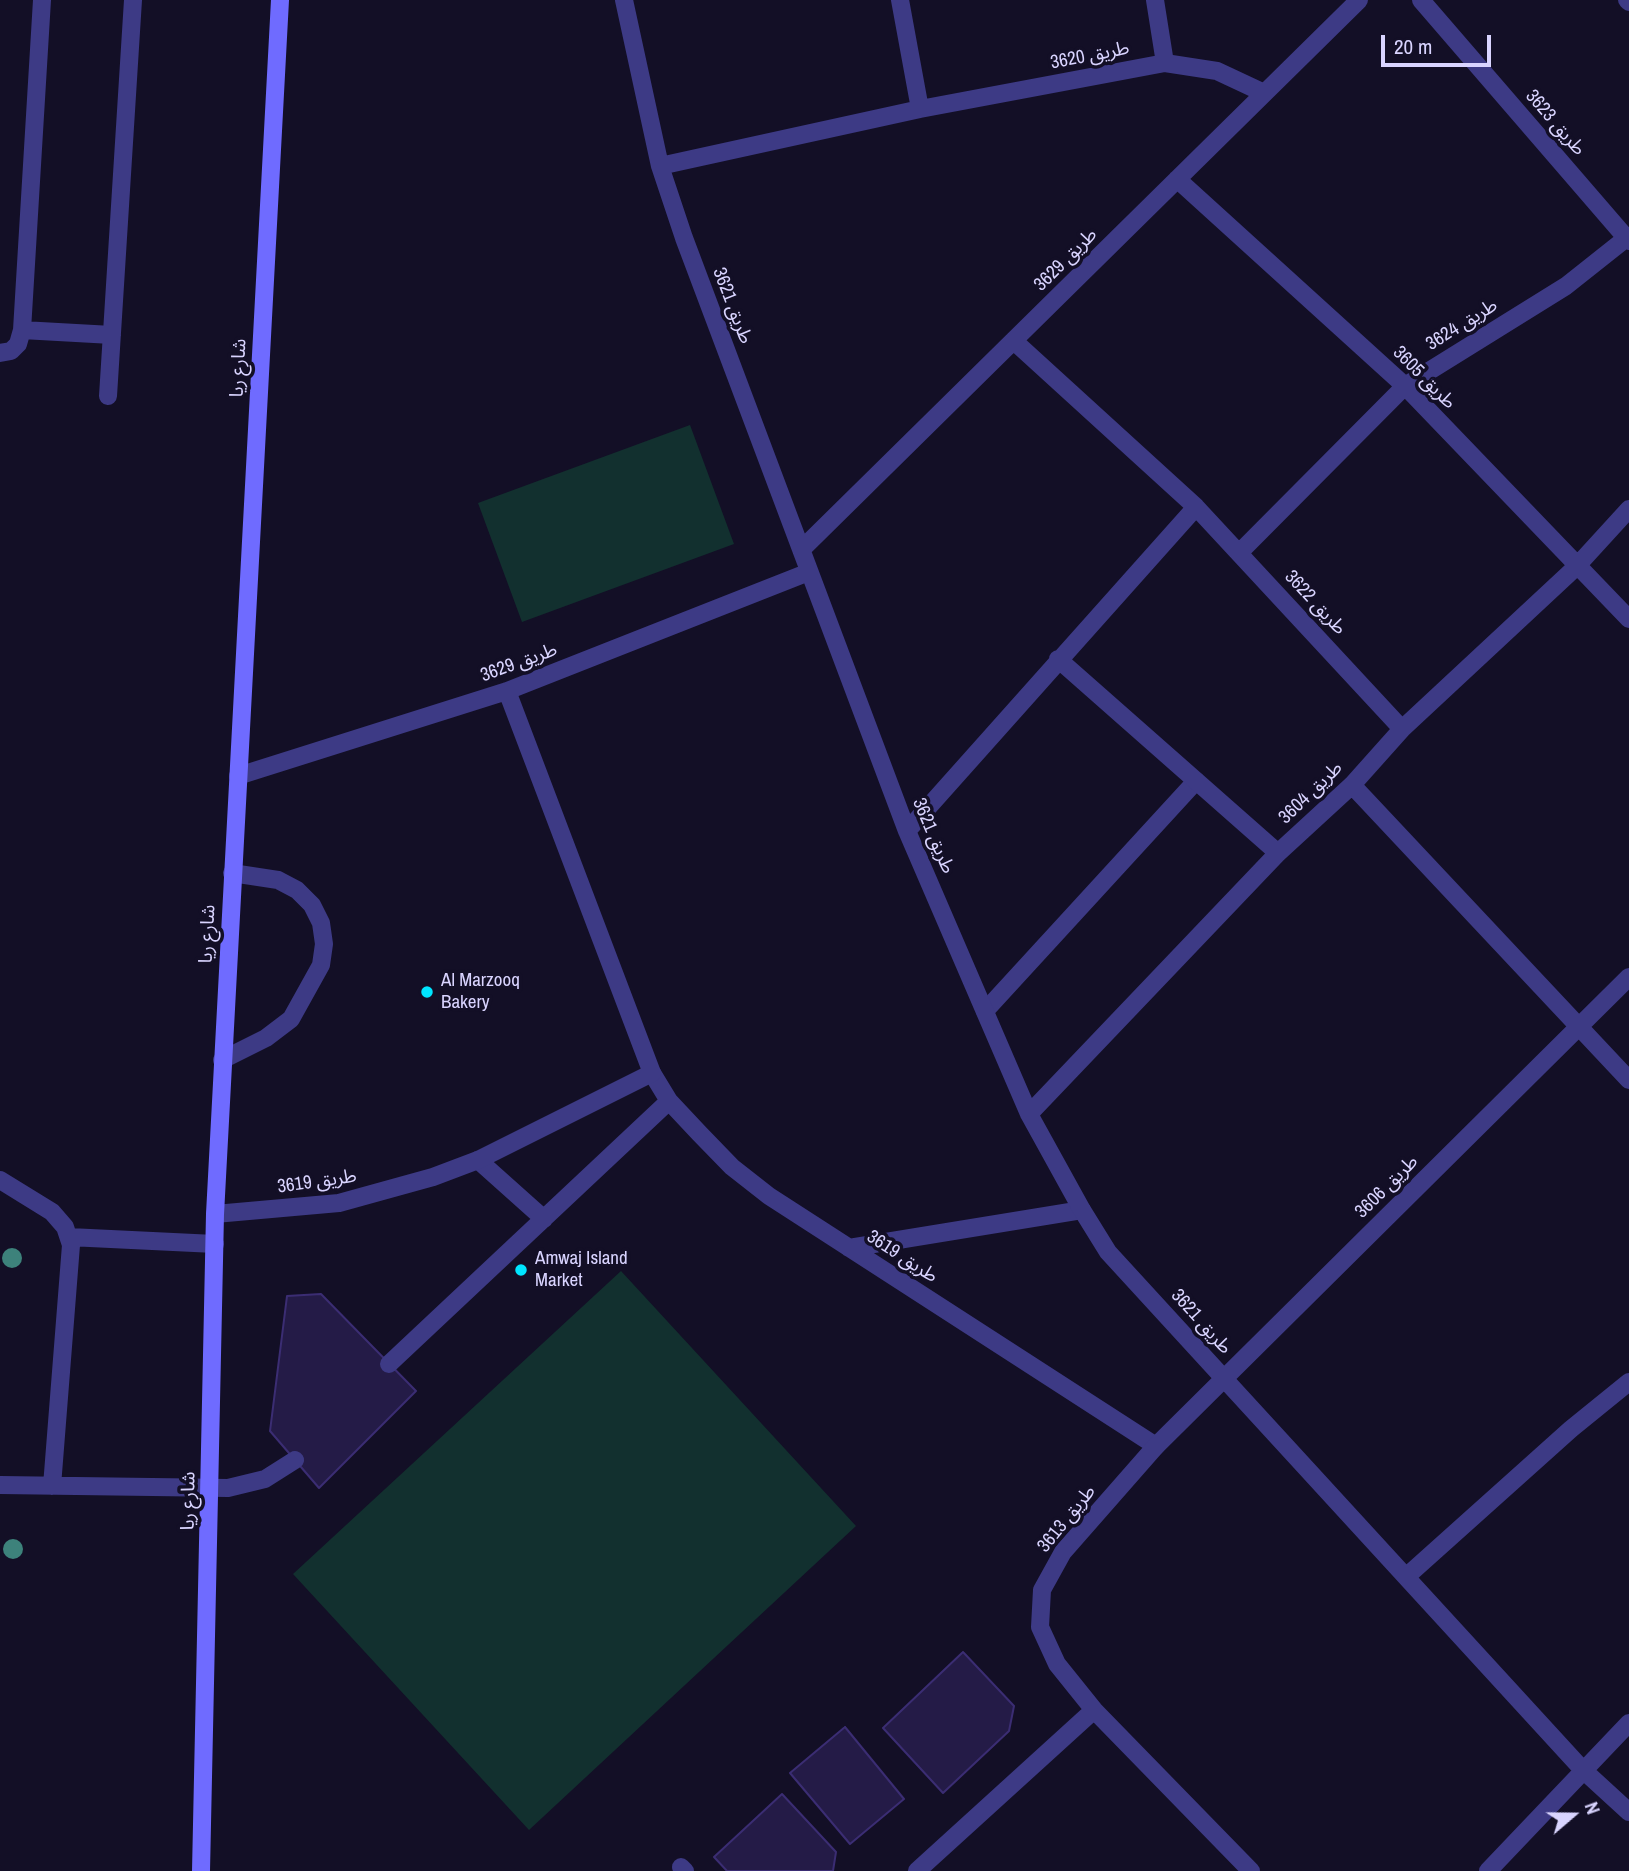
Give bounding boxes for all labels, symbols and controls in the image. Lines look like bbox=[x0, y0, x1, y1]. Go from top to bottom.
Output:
scale bar bbox=[1384, 21, 1494, 65]
text: 20 m bbox=[1394, 32, 1432, 61]
street label: طريق 3620 bbox=[1049, 37, 1131, 75]
street label: طريق 3623 bbox=[1520, 85, 1590, 161]
street label: طريق 3629 bbox=[1030, 224, 1102, 296]
street label: طريق 3621 bbox=[707, 265, 757, 347]
street label: طريق 3624 bbox=[1422, 294, 1502, 356]
street label: شارع ريا bbox=[226, 338, 252, 398]
street label: طريق 3605 bbox=[1388, 342, 1460, 414]
street label: طريق 3622 bbox=[1279, 566, 1351, 640]
street label: طريق 3629 bbox=[478, 639, 560, 687]
street label: طريق 3604 bbox=[1274, 757, 1348, 829]
street label: طريق 3621 bbox=[907, 795, 959, 877]
street label: شارع ريا bbox=[195, 904, 221, 964]
place label: Al Marzooq Bakery bbox=[441, 970, 520, 1014]
marker: Al Marzooq Bakery bbox=[419, 984, 435, 1000]
street label: طريق 3606 bbox=[1351, 1151, 1423, 1223]
street label: طريق 3619 bbox=[276, 1165, 358, 1199]
street label: طريق 3619 bbox=[862, 1226, 942, 1288]
place label: Amwaj Island Market bbox=[535, 1248, 628, 1292]
marker: Amwaj Island Market bbox=[513, 1262, 529, 1278]
street label: طريق 3621 bbox=[1166, 1285, 1236, 1359]
street label: شارع ريا bbox=[177, 1471, 201, 1531]
street label: طريق 3613 bbox=[1033, 1481, 1101, 1557]
north arrow bbox=[1538, 1780, 1608, 1850]
text: N bbox=[1579, 1798, 1607, 1818]

